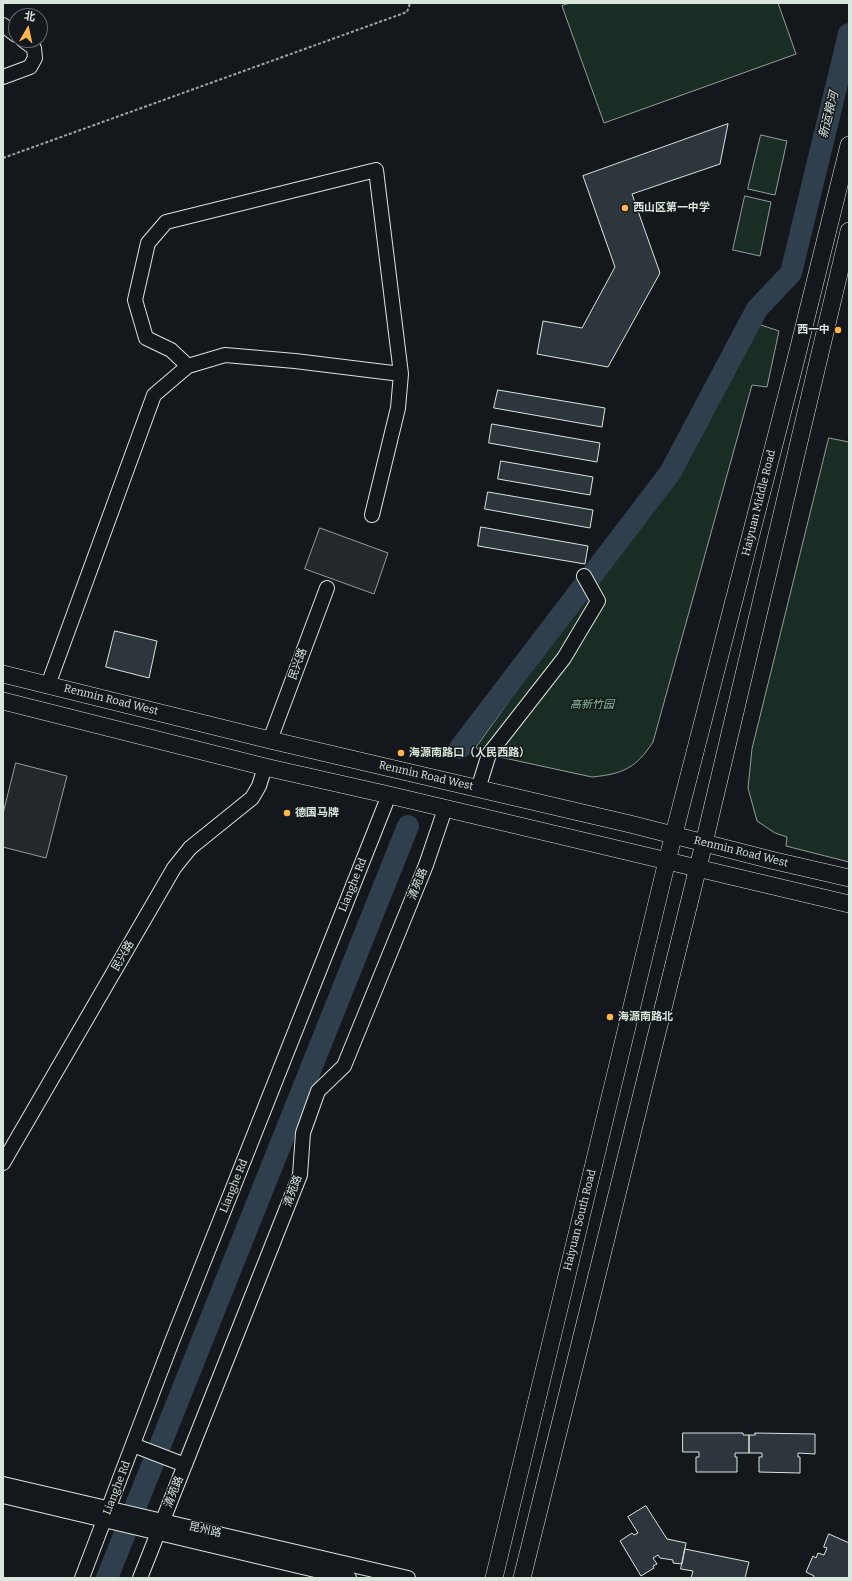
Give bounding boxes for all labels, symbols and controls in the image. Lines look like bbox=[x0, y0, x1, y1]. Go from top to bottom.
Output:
north arrow bbox=[8, 8, 48, 48]
text: 北 bbox=[23, 9, 36, 24]
water label: 新运粮河 bbox=[816, 90, 842, 140]
place label: 西山区第一中学 bbox=[633, 201, 710, 215]
marker: 西山区第一中学 bbox=[620, 203, 630, 213]
place label: 西一中 bbox=[797, 323, 830, 337]
marker: 西一中 bbox=[833, 325, 843, 335]
street label: Haiyuan Middle Road bbox=[739, 449, 779, 557]
street label: 民兴路 bbox=[286, 646, 310, 682]
street label: Renmin Road West bbox=[62, 682, 160, 718]
park label: 高新竹园 bbox=[570, 698, 614, 712]
place label: 海源南路口（人民西路） bbox=[409, 746, 530, 760]
marker: 海源南路口（人民西路） bbox=[396, 748, 406, 758]
street label: Renmin Road West bbox=[377, 759, 475, 793]
place label: 德国马牌 bbox=[295, 806, 339, 820]
marker: 德国马牌 bbox=[282, 808, 292, 818]
street label: Renmin Road West bbox=[692, 834, 790, 870]
street label: Lianghe Rd bbox=[336, 856, 370, 914]
street label: 清苑路 bbox=[406, 866, 430, 902]
street label: 民兴路 bbox=[109, 938, 137, 974]
place label: 海源南路北 bbox=[618, 1010, 673, 1024]
marker: 海源南路北 bbox=[605, 1012, 615, 1022]
street label: Lianghe Rd bbox=[217, 1157, 251, 1215]
street label: Haiyuan South Road bbox=[561, 1168, 599, 1272]
street label: 清苑路 bbox=[281, 1173, 305, 1209]
street label: Lianghe Rd bbox=[101, 1459, 133, 1517]
street label: 清苑路 bbox=[162, 1474, 186, 1510]
street label: 昆州路 bbox=[187, 1520, 223, 1540]

